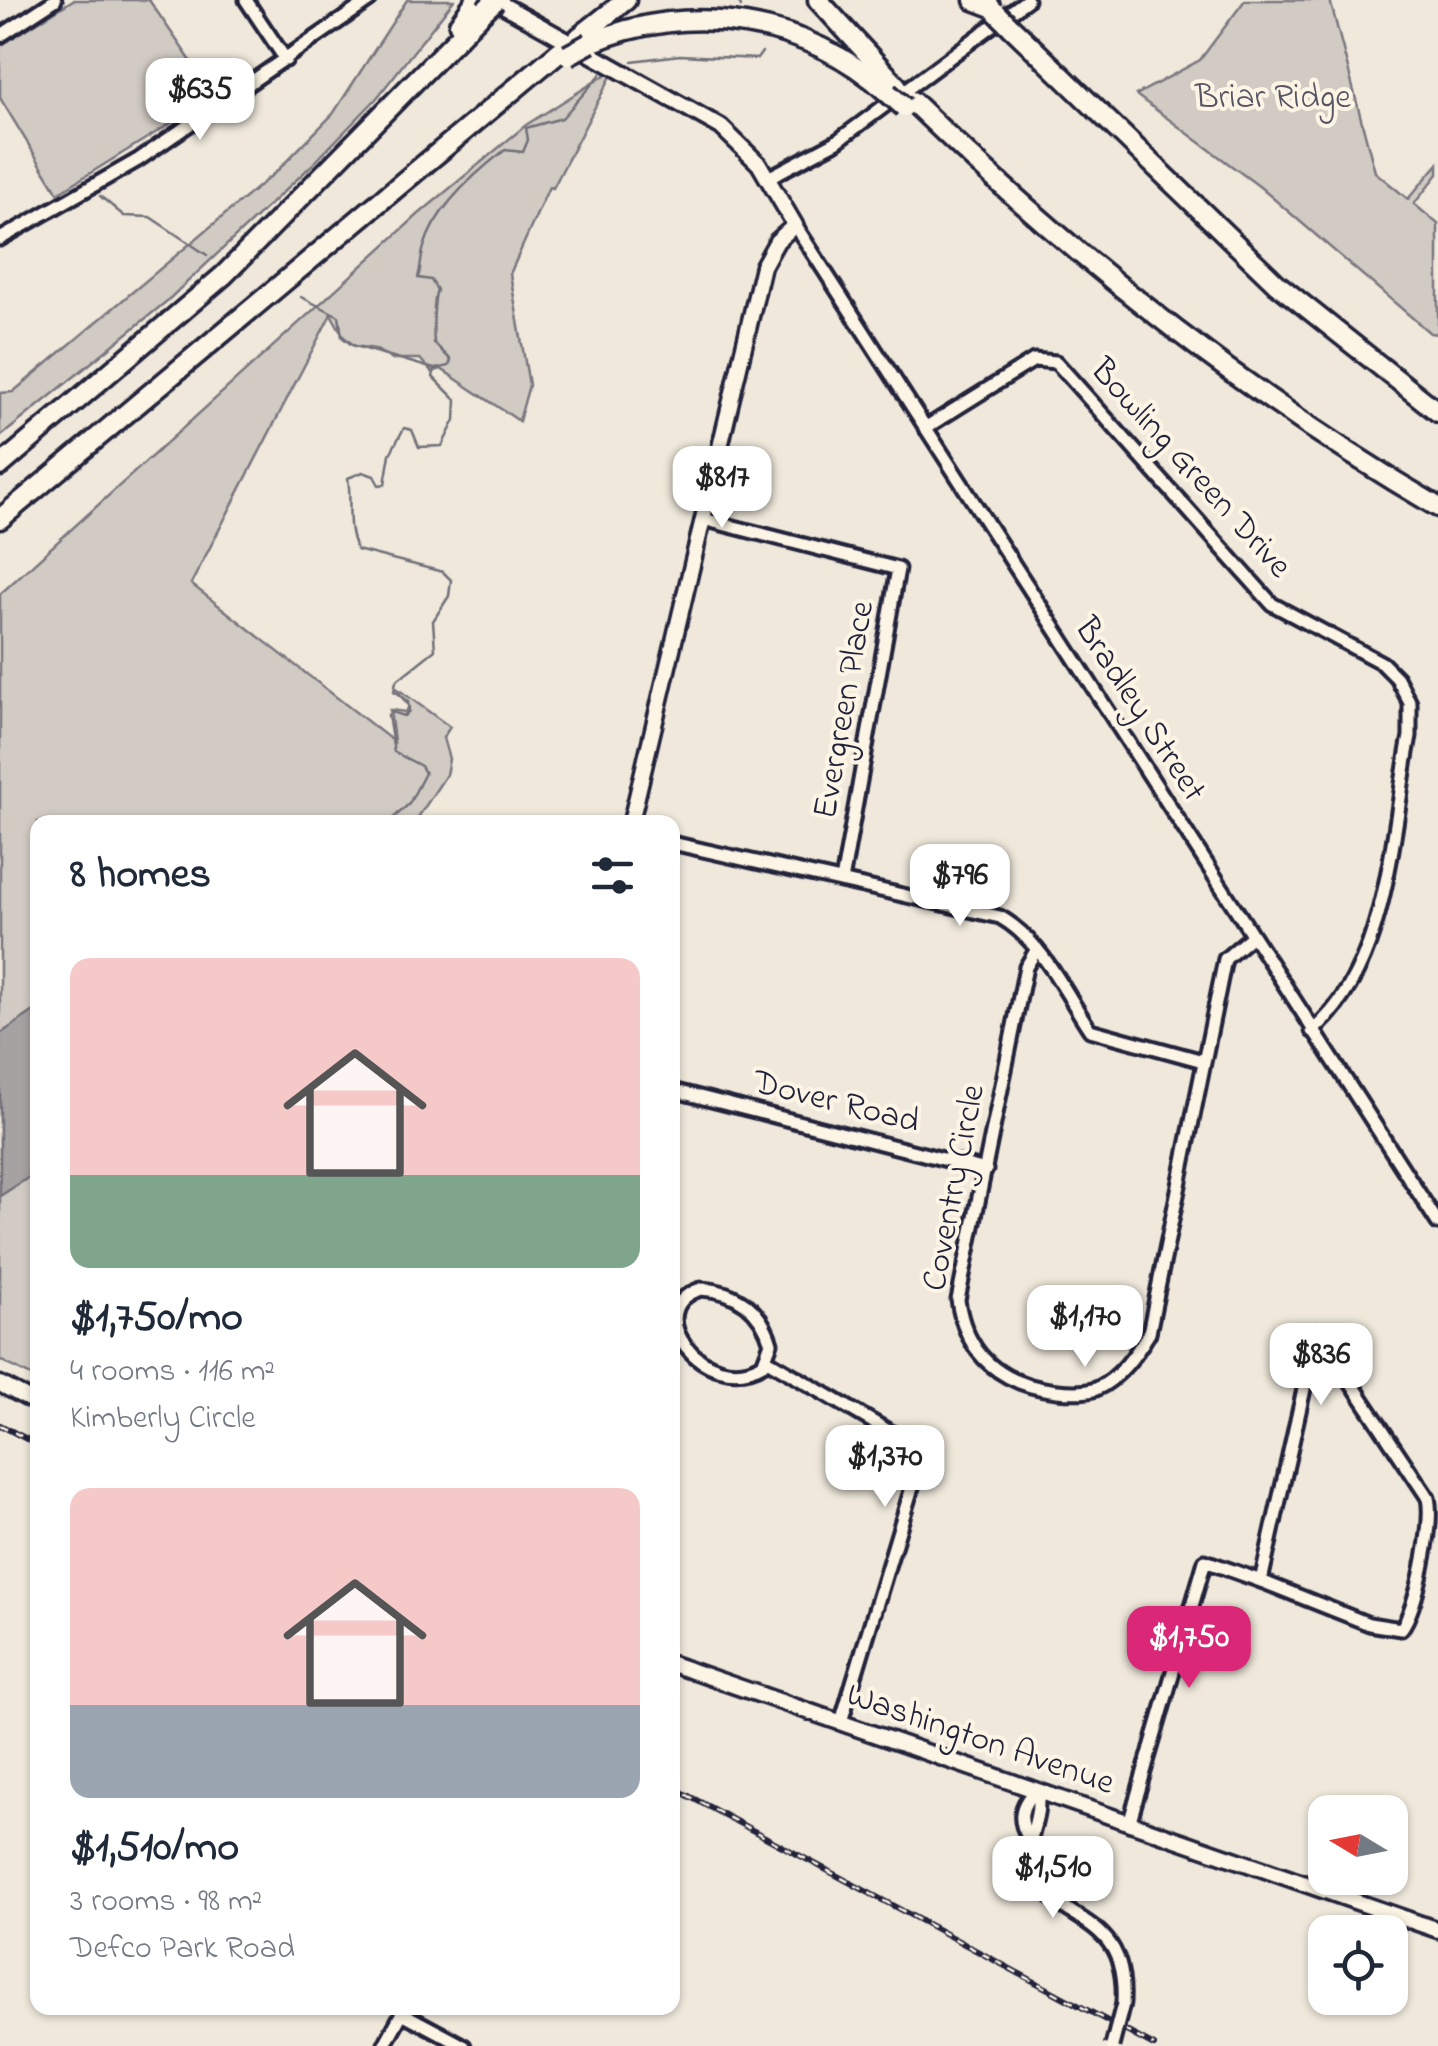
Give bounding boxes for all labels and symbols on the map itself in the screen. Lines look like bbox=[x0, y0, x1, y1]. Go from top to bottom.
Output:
pin: $635 bbox=[141, 58, 259, 143]
park label: Briar Ridge bbox=[1194, 73, 1351, 124]
street label: Bowling Green Drive bbox=[1076, 347, 1303, 591]
pin: $817 bbox=[663, 446, 781, 531]
street label: Evergreen Place bbox=[801, 597, 889, 823]
street label: Bradley Street bbox=[1060, 607, 1218, 813]
pin: $796 bbox=[901, 844, 1019, 929]
street label: Dover Road bbox=[746, 1057, 925, 1148]
street label: Coventry Circle bbox=[910, 1080, 1000, 1296]
pin: $1,170 bbox=[1004, 1285, 1166, 1370]
pin: $836 bbox=[1262, 1323, 1380, 1408]
pin: $1,370 bbox=[804, 1425, 966, 1510]
pin: $1,750 bbox=[1108, 1606, 1270, 1691]
street label: Washington Avenue bbox=[839, 1670, 1121, 1810]
north arrow bbox=[1308, 1795, 1408, 1895]
pin: $1,510 bbox=[972, 1836, 1134, 1921]

